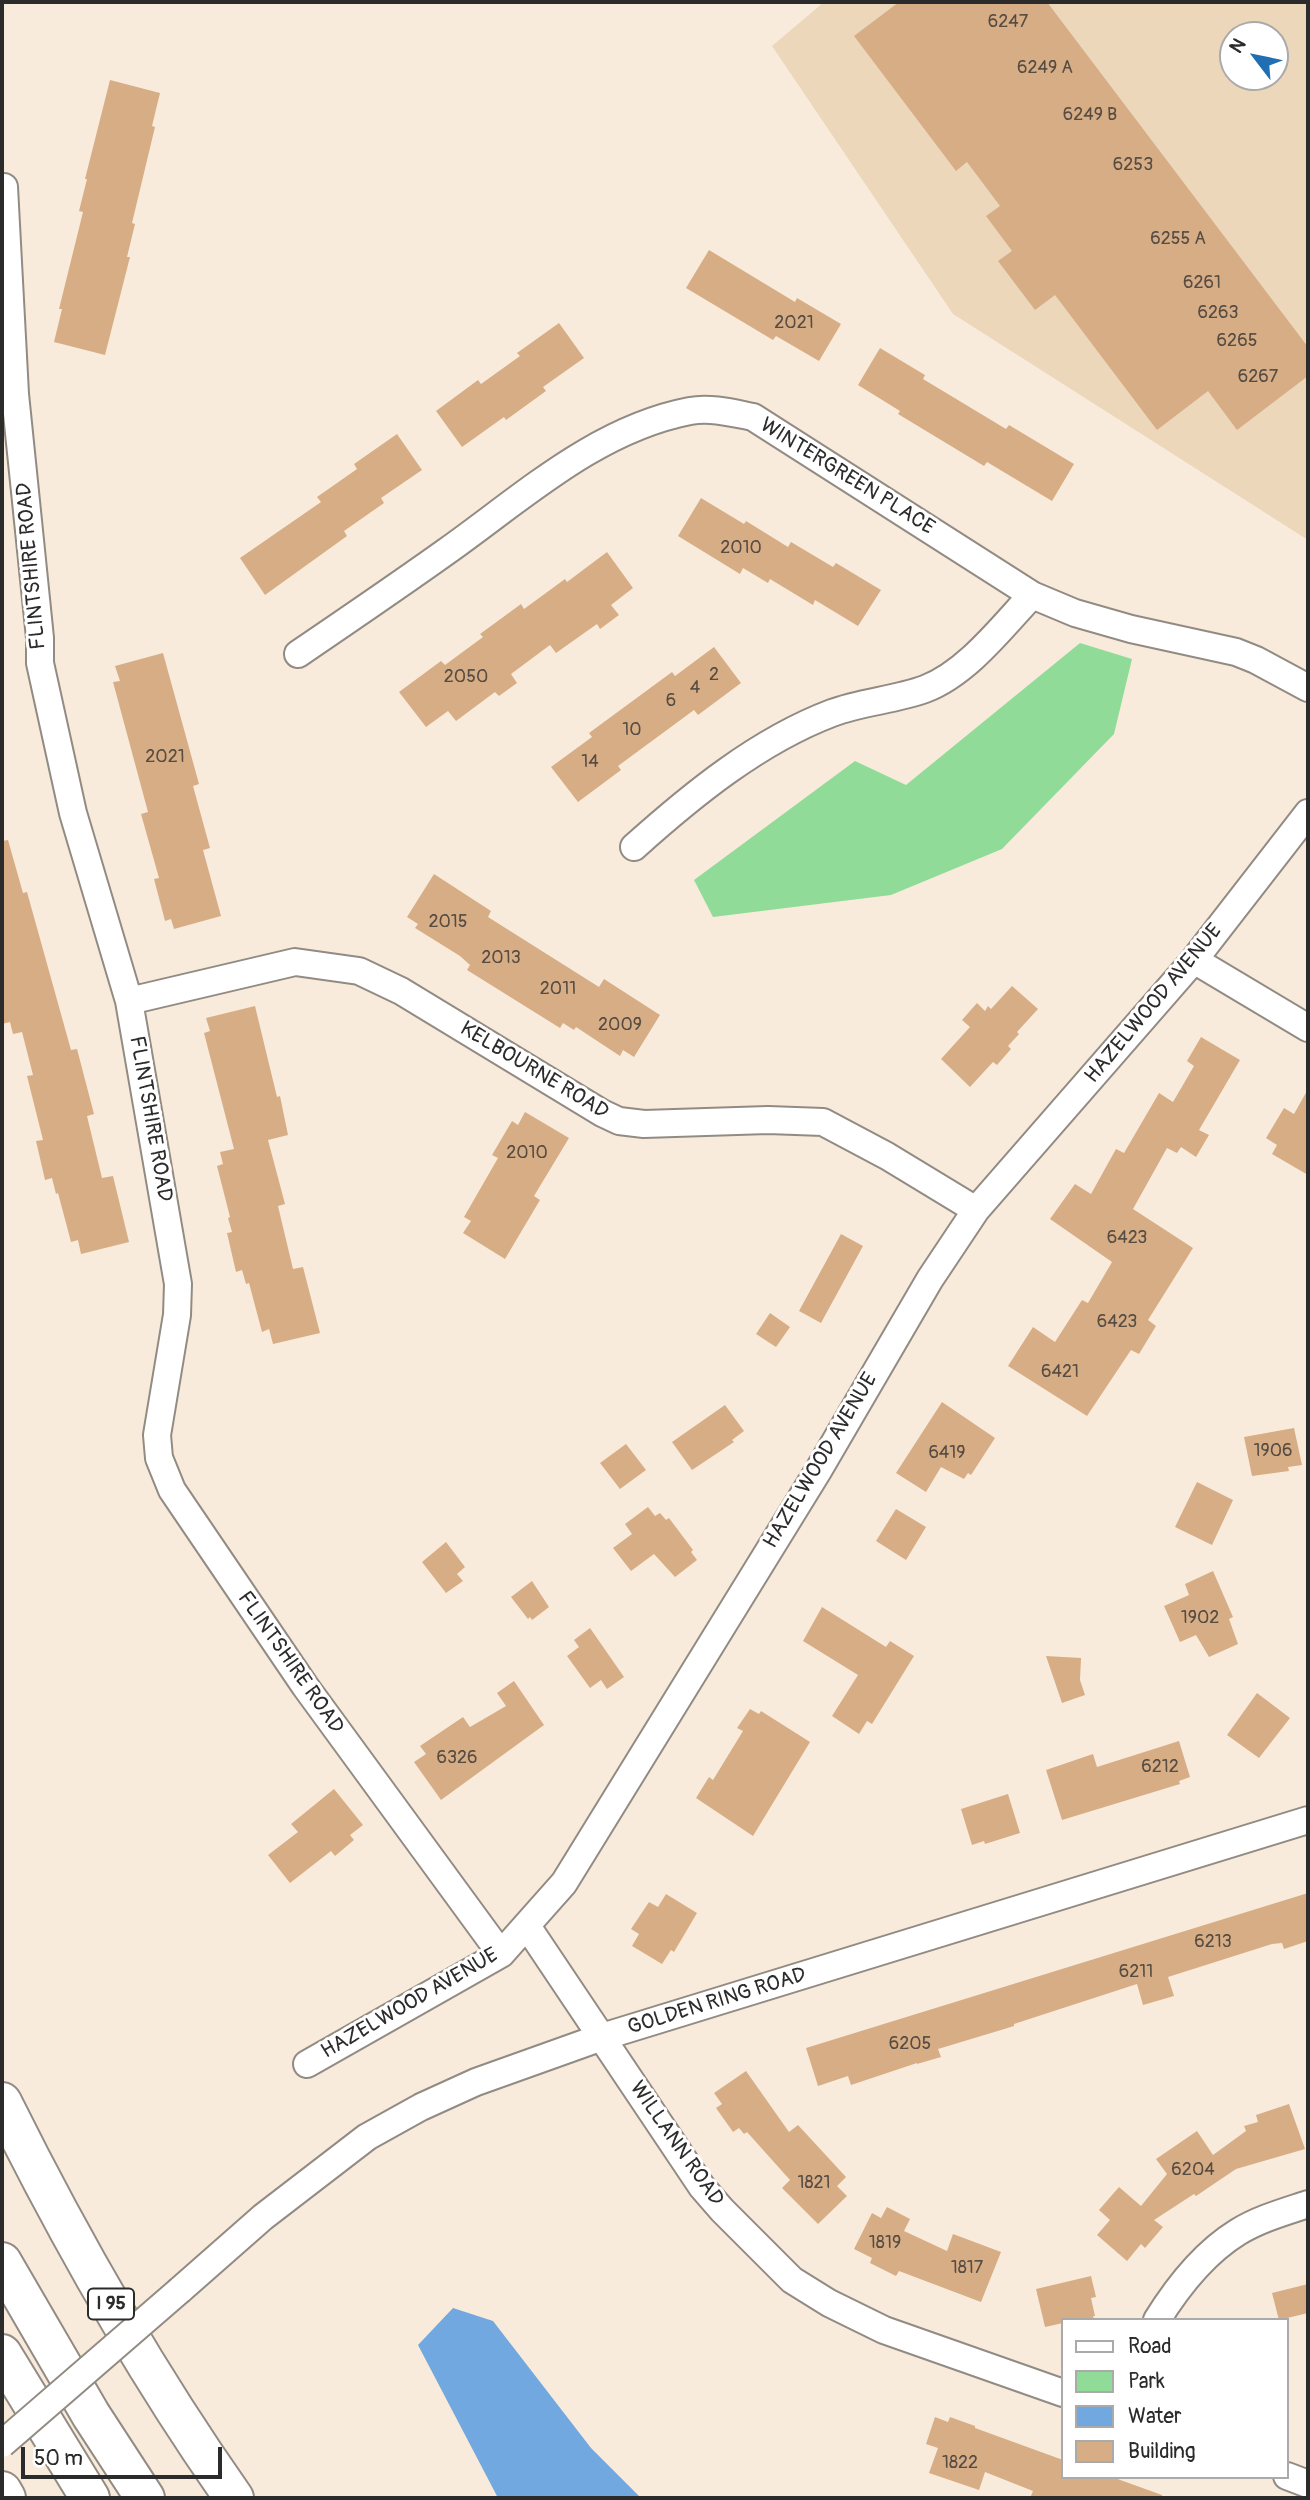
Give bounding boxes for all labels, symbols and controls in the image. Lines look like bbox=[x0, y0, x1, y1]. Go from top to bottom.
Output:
house number: 6247 bbox=[988, 11, 1028, 33]
north arrow bbox=[1219, 21, 1289, 91]
text: N bbox=[1224, 34, 1251, 58]
house number: 6249 A bbox=[1017, 57, 1073, 79]
house number: 6249 B bbox=[1063, 104, 1117, 126]
house number: 6253 bbox=[1113, 154, 1153, 176]
house number: 6255 A bbox=[1150, 228, 1206, 250]
house number: 6261 bbox=[1183, 272, 1221, 294]
house number: 6263 bbox=[1197, 302, 1239, 324]
house number: 2021 bbox=[774, 312, 814, 334]
house number: 6265 bbox=[1217, 330, 1257, 352]
house number: 6267 bbox=[1238, 366, 1278, 388]
street label: WINTERGREEN PLACE bbox=[755, 413, 939, 541]
street label: FLINTSHIRE ROAD bbox=[12, 481, 52, 651]
house number: 2010 bbox=[720, 537, 762, 559]
house number: 2 bbox=[709, 664, 719, 686]
house number: 2050 bbox=[444, 666, 488, 688]
house number: 4 bbox=[690, 677, 700, 699]
house number: 6 bbox=[666, 690, 676, 712]
house number: 10 bbox=[622, 719, 642, 741]
house number: 2021 bbox=[145, 746, 185, 768]
house number: 14 bbox=[581, 751, 599, 773]
house number: 2015 bbox=[428, 911, 468, 933]
street label: HAZELWOOD AVENUE bbox=[1080, 919, 1228, 1089]
house number: 2013 bbox=[481, 947, 521, 969]
house number: 2011 bbox=[540, 978, 576, 1000]
house number: 2009 bbox=[598, 1014, 642, 1036]
street label: KELBOURNE ROAD bbox=[455, 1017, 613, 1125]
street label: FLINTSHIRE ROAD bbox=[123, 1034, 177, 1204]
house number: 2010 bbox=[506, 1142, 548, 1164]
house number: 6423 bbox=[1107, 1227, 1147, 1249]
house number: 6423 bbox=[1097, 1311, 1137, 1333]
house number: 6421 bbox=[1041, 1361, 1079, 1383]
street label: HAZELWOOD AVENUE bbox=[759, 1369, 883, 1553]
house number: 1906 bbox=[1253, 1440, 1293, 1462]
house number: 6419 bbox=[928, 1442, 966, 1464]
street label: FLINTSHIRE ROAD bbox=[232, 1587, 348, 1739]
house number: 1902 bbox=[1181, 1607, 1219, 1629]
house number: 6326 bbox=[436, 1747, 478, 1769]
house number: 6212 bbox=[1141, 1756, 1179, 1778]
house number: 6213 bbox=[1194, 1931, 1232, 1953]
street label: HAZELWOOD AVENUE bbox=[317, 1943, 503, 2065]
house number: 6211 bbox=[1119, 1961, 1153, 1983]
street label: GOLDEN RING ROAD bbox=[625, 1963, 809, 2041]
house number: 6205 bbox=[889, 2033, 931, 2055]
street label: WILLANN ROAD bbox=[624, 2077, 728, 2211]
house number: 6204 bbox=[1171, 2159, 1215, 2181]
house number: 1821 bbox=[797, 2172, 831, 2194]
house number: 1819 bbox=[869, 2232, 901, 2254]
house number: 1817 bbox=[951, 2257, 983, 2279]
road number: I 95 bbox=[88, 2288, 134, 2320]
legend bbox=[1062, 2318, 1289, 2479]
text: Road bbox=[1128, 2333, 1172, 2360]
text: Park bbox=[1128, 2368, 1165, 2395]
text: Water bbox=[1128, 2403, 1181, 2430]
scale bar bbox=[24, 2434, 226, 2478]
text: Building bbox=[1128, 2438, 1195, 2465]
text: 50 m bbox=[34, 2445, 83, 2472]
house number: 1822 bbox=[942, 2452, 978, 2474]

